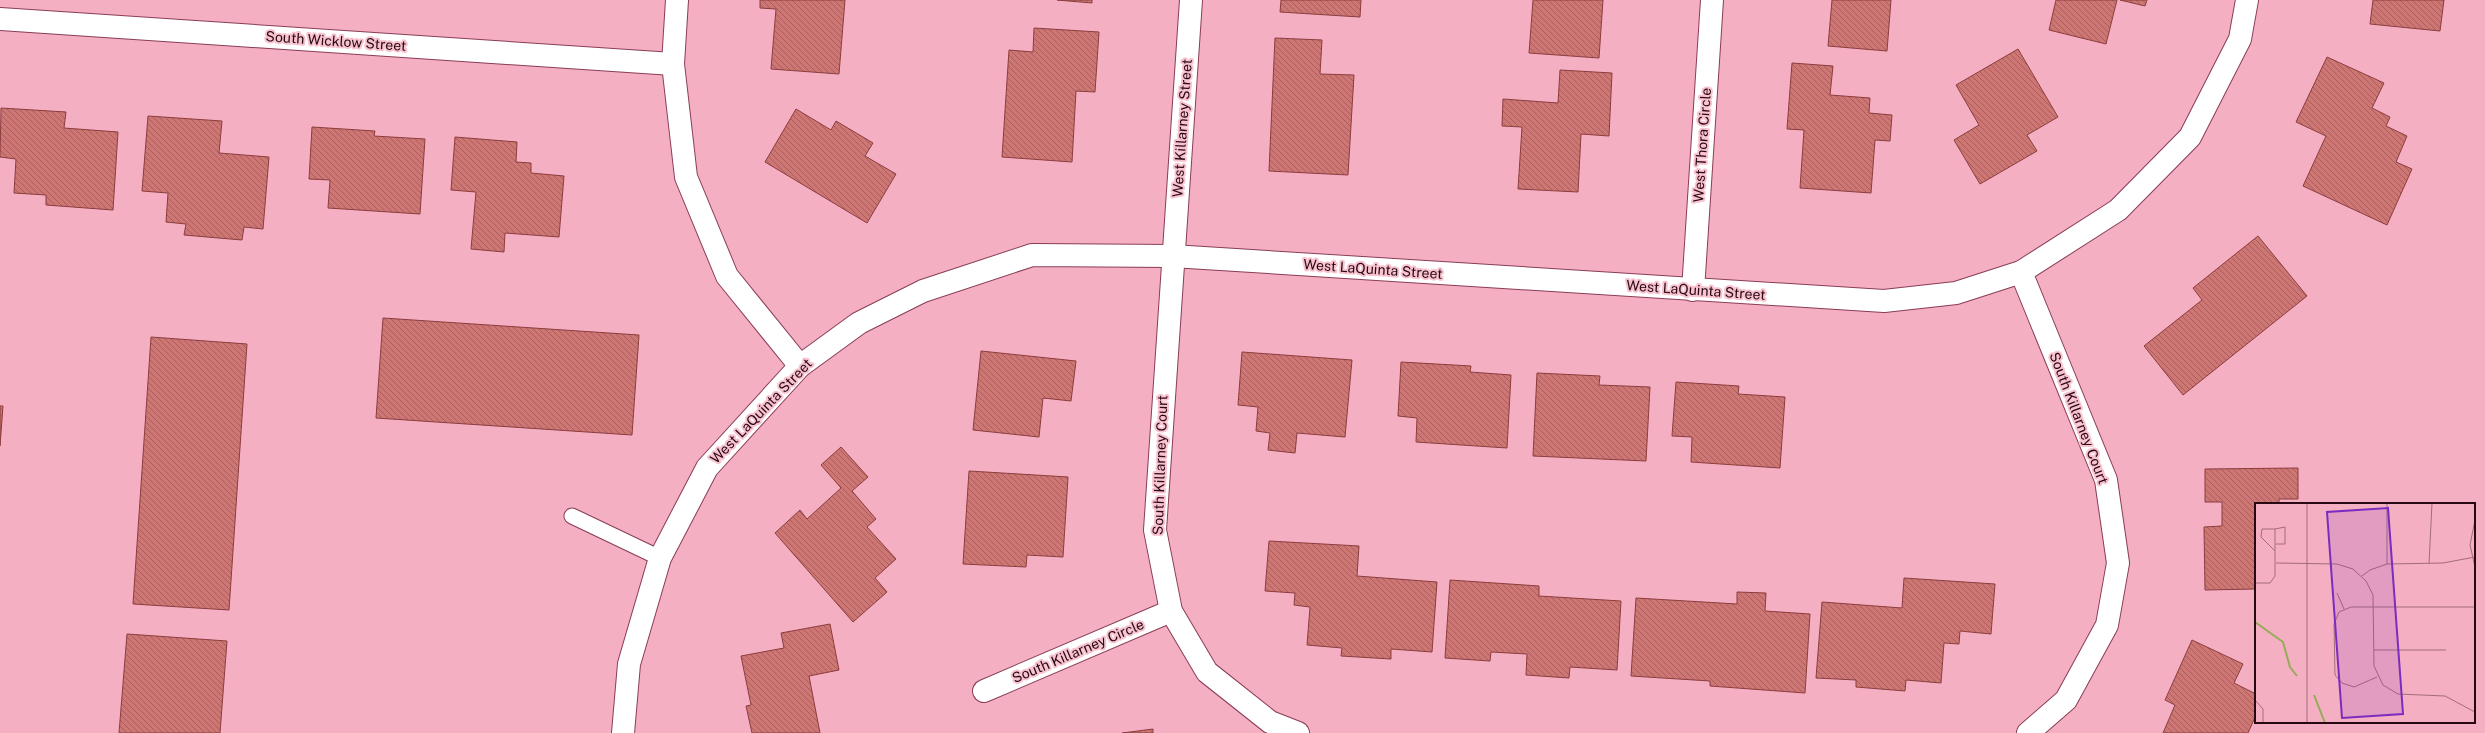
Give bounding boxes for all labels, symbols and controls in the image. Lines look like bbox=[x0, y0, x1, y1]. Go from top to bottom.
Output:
street label: South Wicklow Street bbox=[265, 28, 407, 54]
street label: West Killarney Street bbox=[1169, 58, 1195, 198]
street label: West Thora Circle bbox=[1690, 87, 1714, 203]
street label: West LaQuinta Street bbox=[1303, 256, 1443, 282]
street label: West LaQuinta Street bbox=[1626, 277, 1766, 303]
street label: South Killarney Court bbox=[2046, 350, 2112, 486]
street label: West LaQuinta Street bbox=[707, 355, 815, 467]
street label: South Killarney Court bbox=[1150, 395, 1170, 535]
inset map bbox=[2255, 503, 2475, 723]
street label: South Killarney Circle bbox=[1010, 616, 1146, 686]

